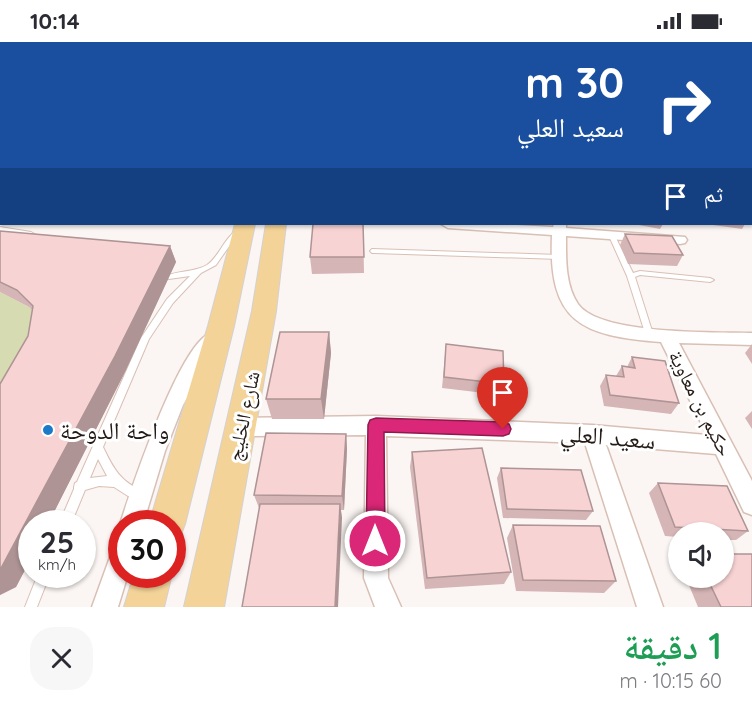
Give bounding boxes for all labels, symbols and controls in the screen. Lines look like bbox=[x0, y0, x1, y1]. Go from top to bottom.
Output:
text: 10:14 bbox=[30, 7, 80, 35]
text: 30 m bbox=[525, 56, 624, 109]
icon: right bbox=[645, 66, 723, 144]
text: سعيد العلي bbox=[517, 110, 624, 144]
icon: arrive bbox=[659, 180, 692, 213]
text: ثم bbox=[704, 180, 723, 208]
street label: حكيم بن معاوية bbox=[662, 346, 738, 461]
pin bbox=[477, 367, 528, 429]
street label: شارع الخليج bbox=[221, 369, 266, 463]
icon: arrive bbox=[486, 376, 519, 409]
place label: واحة الدوحة bbox=[60, 415, 169, 445]
street label: سعيد العلي bbox=[559, 417, 657, 460]
marker: واحة الدوحة bbox=[41, 423, 55, 437]
position arrow bbox=[343, 509, 407, 573]
speed limit sign: 30 bbox=[108, 510, 186, 588]
map controls bbox=[668, 522, 734, 588]
button: sound bbox=[668, 522, 734, 588]
text: 25 bbox=[40, 523, 74, 561]
text: km/h bbox=[38, 555, 76, 574]
text: 1 دقيقة bbox=[623, 623, 722, 668]
button: close bbox=[30, 627, 93, 690]
text: 60 m · 10:15 bbox=[619, 668, 722, 693]

